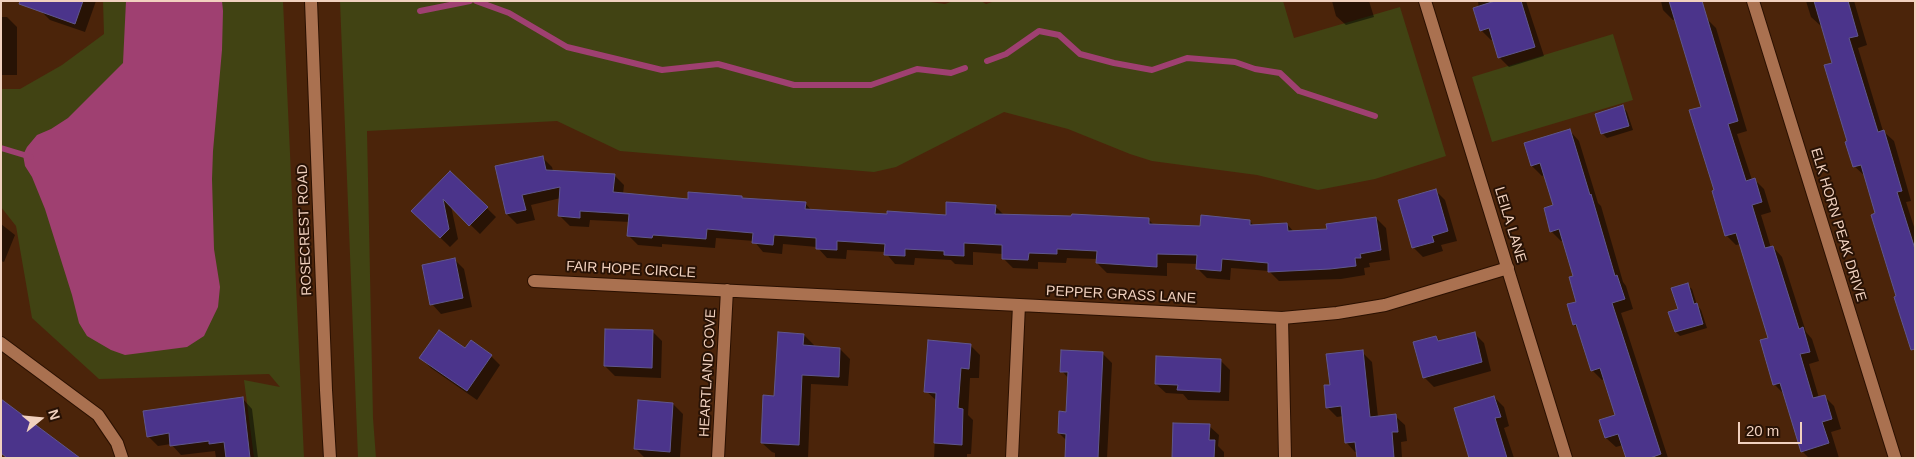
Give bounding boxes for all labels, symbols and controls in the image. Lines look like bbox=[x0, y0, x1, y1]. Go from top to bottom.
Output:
street label: ELK HORN PEAK DRIVE bbox=[1807, 146, 1869, 304]
street label: ROSECREST ROAD bbox=[294, 164, 316, 296]
street label: LEILA LANE bbox=[1490, 185, 1530, 265]
street label: FAIR HOPE CIRCLE bbox=[566, 258, 696, 282]
street label: PEPPER GRASS LANE bbox=[1046, 283, 1196, 307]
street label: HEARTLAND COVE bbox=[696, 309, 720, 437]
north arrow bbox=[15, 394, 65, 444]
text: N bbox=[45, 407, 63, 422]
scale bar bbox=[1741, 412, 1805, 444]
text: 20 m bbox=[1746, 422, 1779, 439]

